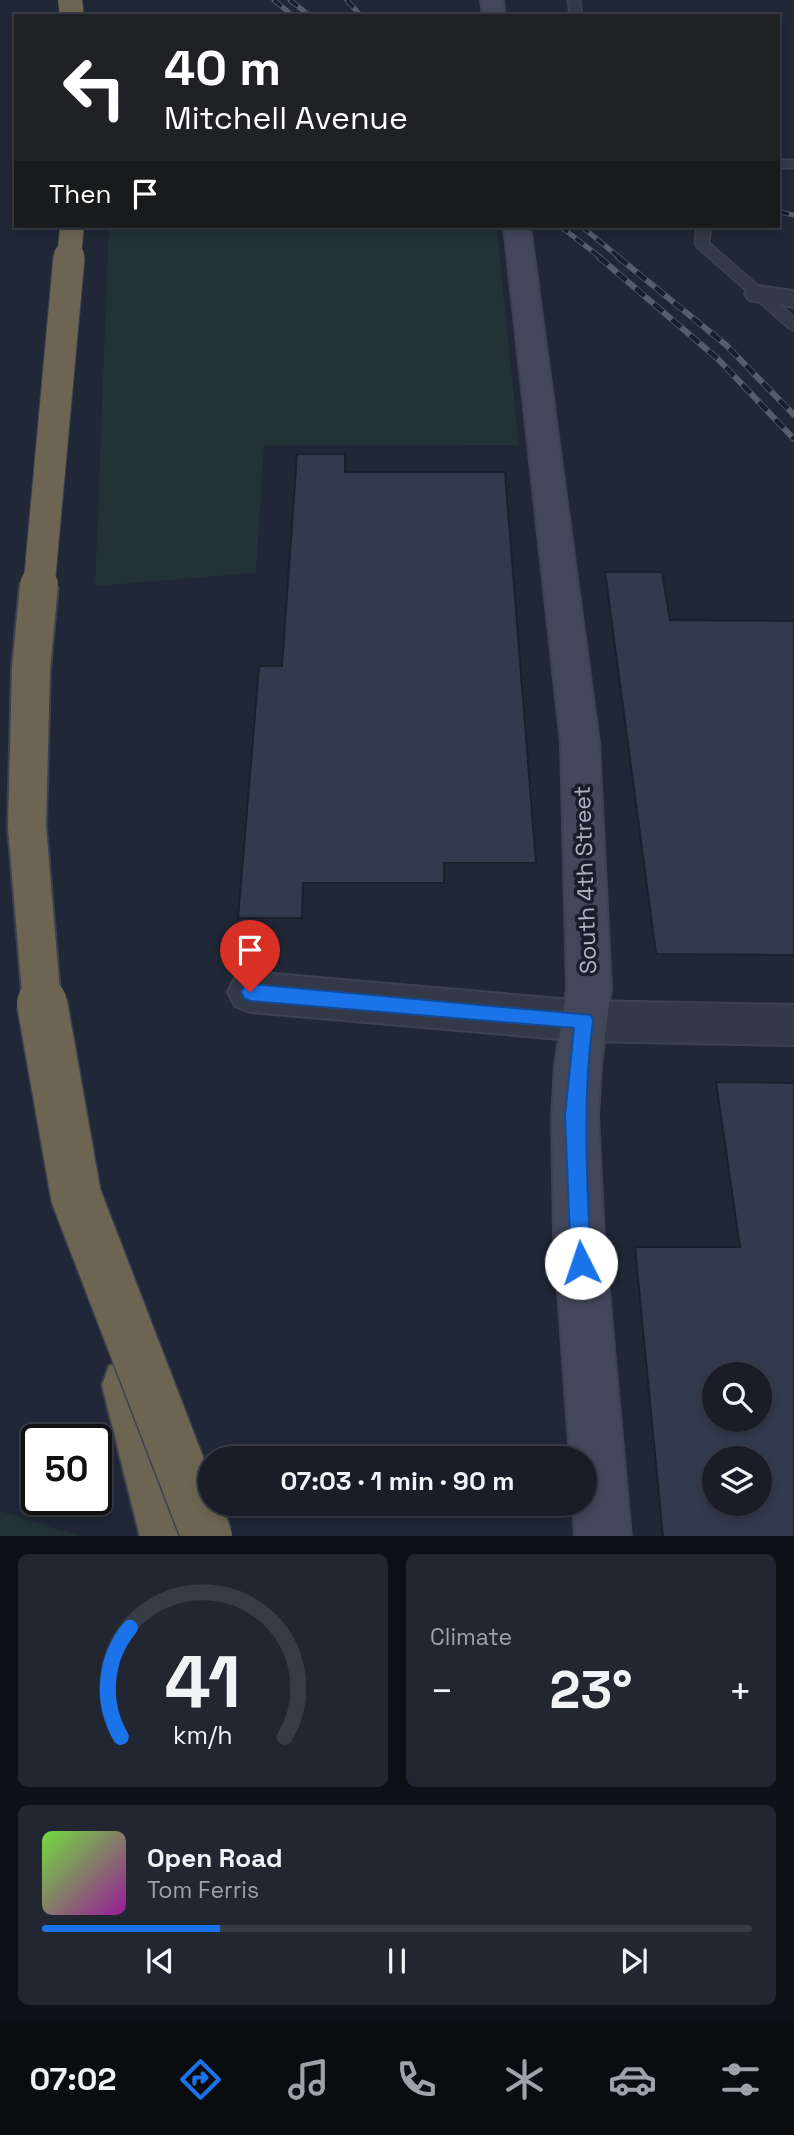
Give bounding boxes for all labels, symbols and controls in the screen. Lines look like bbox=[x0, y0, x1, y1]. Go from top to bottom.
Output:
text: 40 m bbox=[164, 37, 281, 99]
icon: left bbox=[49, 42, 140, 133]
text: Mitchell Avenue bbox=[164, 98, 408, 138]
icon: arrive bbox=[126, 175, 164, 213]
text: Then bbox=[49, 177, 112, 211]
street label: South 4th Street bbox=[567, 785, 603, 975]
pin bbox=[220, 920, 280, 992]
icon: arrive bbox=[231, 931, 269, 969]
position arrow bbox=[544, 1226, 618, 1300]
map controls bbox=[702, 1362, 772, 1516]
button: search bbox=[702, 1362, 772, 1432]
speed limit sign: 50 bbox=[21, 1424, 112, 1515]
button: layers bbox=[702, 1446, 772, 1516]
text: 07:03 · 1 min · 90 m bbox=[280, 1464, 515, 1498]
text: Climate bbox=[430, 1622, 512, 1652]
text: 41 bbox=[165, 1635, 241, 1728]
text: 23° bbox=[550, 1657, 633, 1723]
text: − bbox=[430, 1667, 454, 1715]
text: + bbox=[728, 1667, 752, 1715]
text: km/h bbox=[173, 1718, 233, 1750]
text: Open Road bbox=[147, 1841, 283, 1875]
text: Tom Ferris bbox=[147, 1875, 259, 1905]
icon: previous bbox=[141, 1942, 179, 1980]
icon: pause bbox=[378, 1942, 416, 1980]
icon: next bbox=[615, 1942, 653, 1980]
icon: directions bbox=[176, 2055, 225, 2104]
icon: music bbox=[284, 2055, 333, 2104]
icon: phone bbox=[392, 2055, 441, 2104]
icon: climate bbox=[500, 2055, 549, 2104]
icon: car bbox=[608, 2055, 657, 2104]
icon: filters bbox=[716, 2055, 765, 2104]
text: 07:02 bbox=[29, 2059, 117, 2099]

